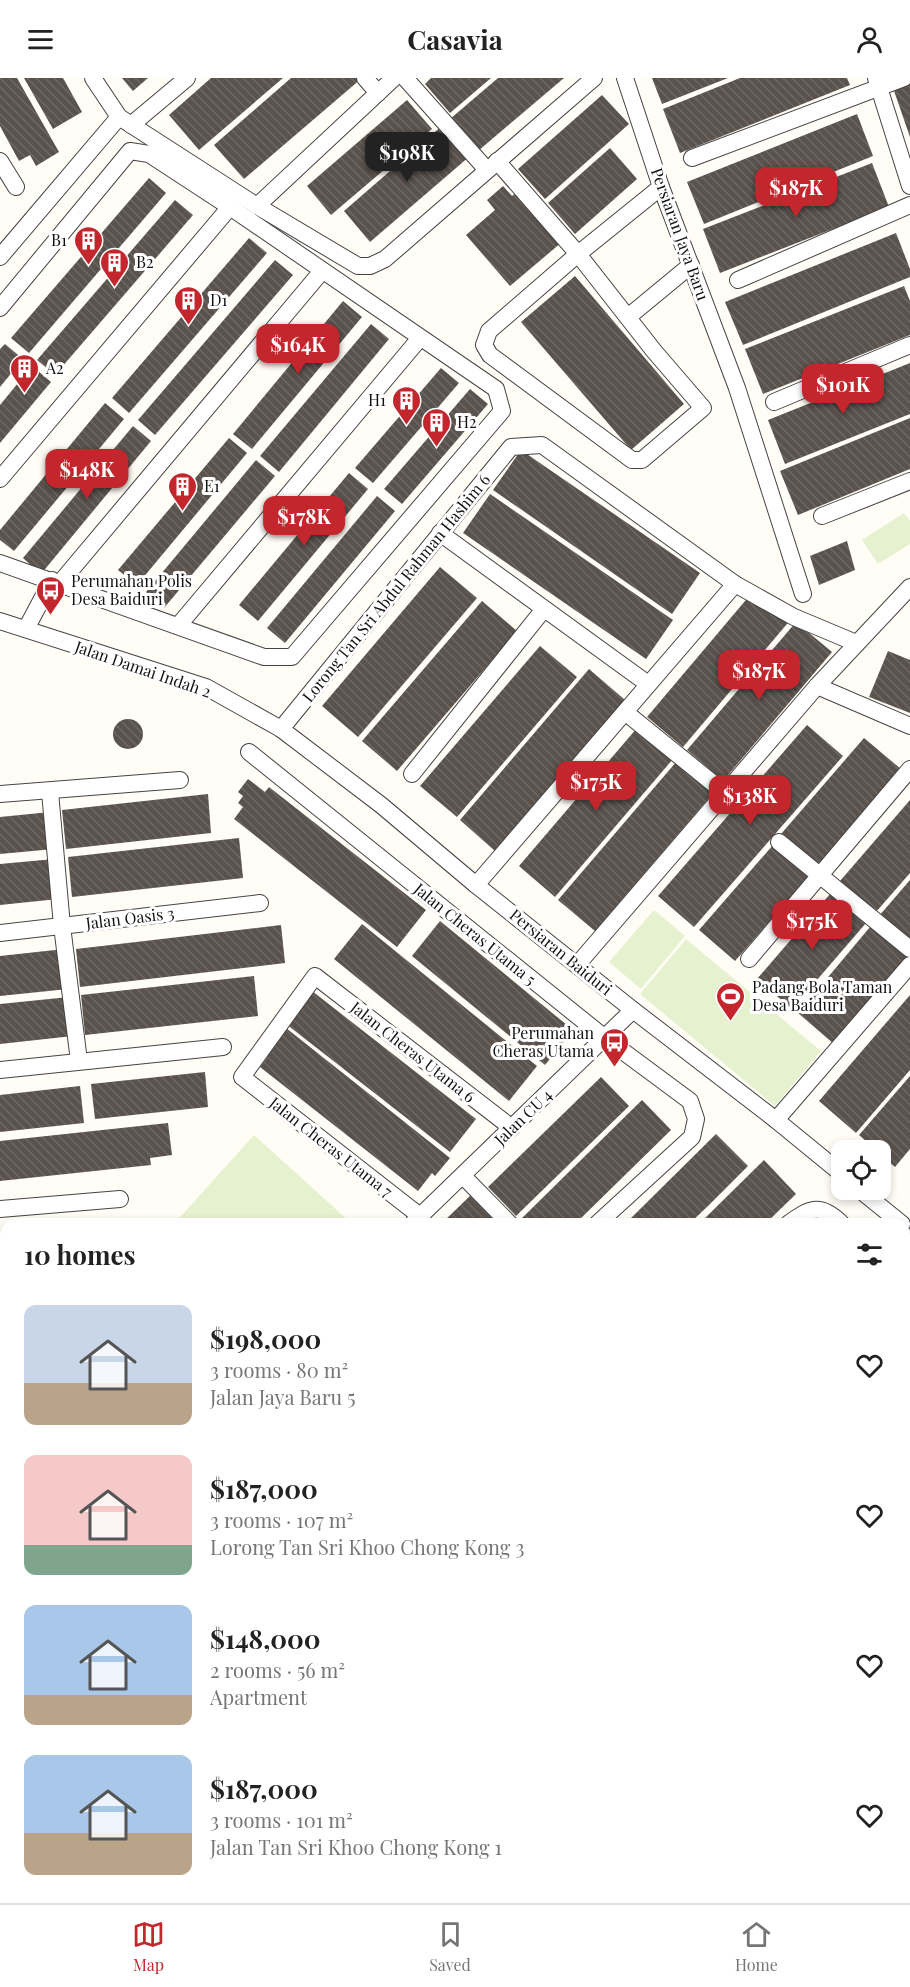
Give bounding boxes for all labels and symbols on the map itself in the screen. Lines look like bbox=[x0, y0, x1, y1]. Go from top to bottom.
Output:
pin: $198K bbox=[365, 132, 449, 183]
street label: Persiaran Jaya Baru bbox=[647, 165, 714, 303]
pin: $187K bbox=[754, 167, 838, 218]
building icon: B1 bbox=[72, 224, 104, 266]
place label: B1 bbox=[51, 229, 67, 250]
building icon: B2 bbox=[99, 246, 131, 288]
place label: B2 bbox=[136, 251, 154, 272]
building icon: D1 bbox=[173, 284, 205, 326]
place label: D1 bbox=[210, 289, 228, 310]
pin: $164K bbox=[256, 324, 340, 375]
building icon: A2 bbox=[9, 352, 41, 394]
place label: A2 bbox=[45, 357, 64, 378]
pin: $101K bbox=[801, 364, 885, 415]
building icon: H1 bbox=[391, 384, 423, 426]
place label: H1 bbox=[368, 389, 386, 410]
building icon: H2 bbox=[420, 406, 452, 448]
place label: H2 bbox=[457, 411, 477, 432]
pin: $148K bbox=[45, 449, 129, 500]
street label: Lorong Tan Sri Abdul Rahman Hashim 6 bbox=[297, 469, 494, 706]
building icon: E1 bbox=[167, 470, 199, 512]
place label: E1 bbox=[204, 475, 220, 496]
pin: $178K bbox=[262, 496, 346, 547]
place label: Perumahan Polis Desa Baiduri bbox=[71, 570, 192, 609]
bus stop icon: Perumahan Polis Desa Baiduri bbox=[34, 574, 66, 616]
street label: Jalan Damai Indah 2 bbox=[71, 635, 214, 702]
pin: $187K bbox=[717, 650, 801, 701]
pin: $175K bbox=[554, 761, 638, 812]
pin: $138K bbox=[708, 775, 792, 826]
street label: Jalan Cheras Utama 5 bbox=[409, 877, 541, 989]
pin: $175K bbox=[770, 900, 854, 951]
street label: Jalan Oasis 3 bbox=[84, 902, 175, 933]
street label: Persiaran Baiduri bbox=[506, 904, 617, 1000]
place label: Padang Bola Taman Desa Baiduri bbox=[752, 976, 893, 1015]
sports icon: Padang Bola Taman Desa Baiduri bbox=[715, 980, 747, 1022]
street label: Jalan Cheras Utama 6 bbox=[346, 996, 480, 1107]
place label: Perumahan Cheras Utama bbox=[493, 1022, 594, 1061]
bus stop icon: Perumahan Cheras Utama bbox=[599, 1026, 631, 1068]
street label: Jalan CU 4 bbox=[489, 1084, 556, 1150]
street label: Jalan Cheras Utama 7 bbox=[265, 1091, 398, 1202]

